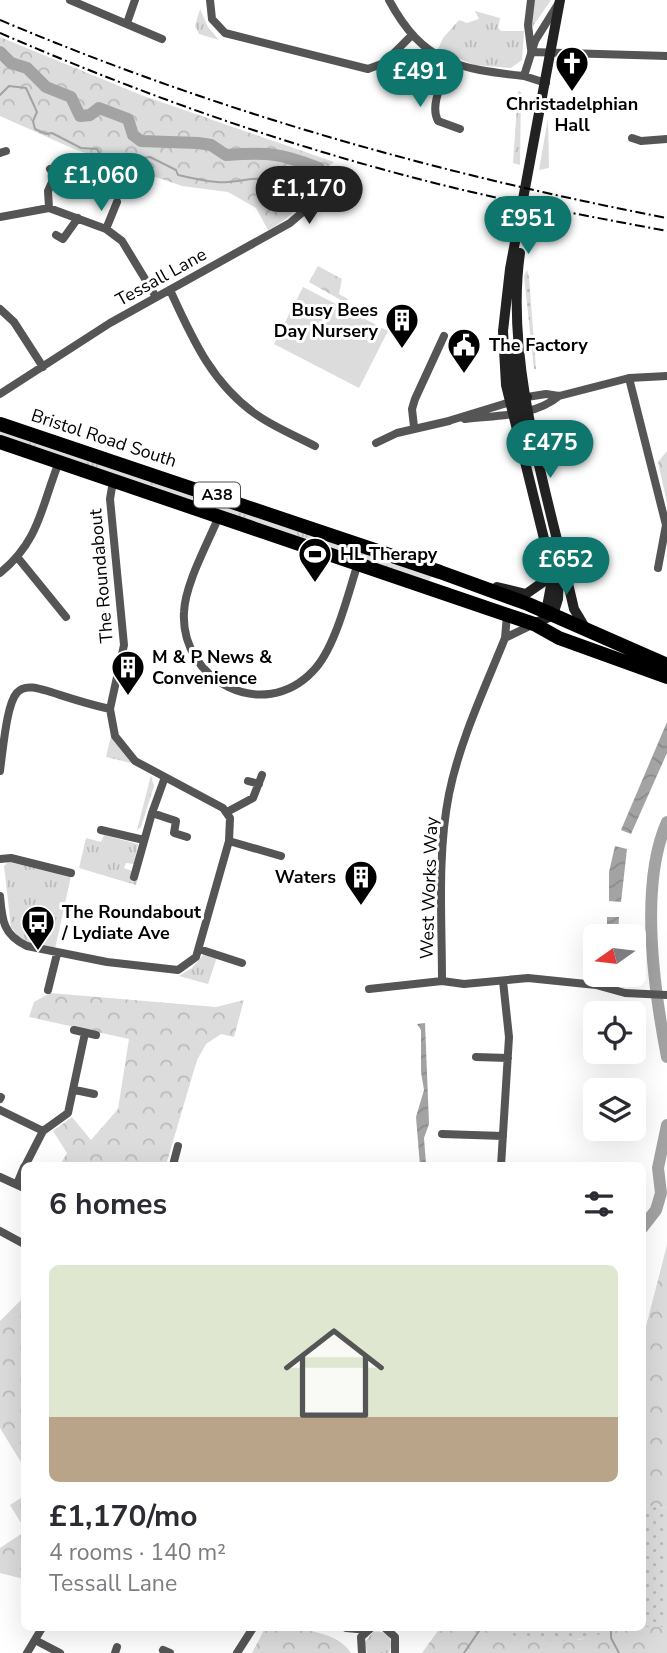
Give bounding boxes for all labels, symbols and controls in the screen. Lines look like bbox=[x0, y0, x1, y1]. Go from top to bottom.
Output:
church icon: Christadelphian Hall bbox=[553, 44, 591, 93]
pin: £491 bbox=[379, 50, 461, 109]
text: £491 bbox=[392, 56, 448, 87]
place label: Christadelphian Hall bbox=[506, 92, 638, 137]
pin: £1,060 bbox=[44, 154, 158, 213]
text: £1,060 bbox=[64, 160, 138, 191]
pin: £1,170 bbox=[252, 166, 366, 226]
text: £1,170 bbox=[272, 173, 346, 204]
pin: £951 bbox=[487, 196, 569, 256]
text: £951 bbox=[500, 203, 556, 234]
street label: Tessall Lane bbox=[111, 242, 211, 312]
place label: Busy Bees Day Nursery bbox=[274, 298, 379, 343]
building icon: Busy Bees Day Nursery bbox=[383, 301, 421, 350]
public building icon: The Factory bbox=[445, 326, 483, 375]
place label: The Factory bbox=[489, 333, 588, 357]
street label: Bristol Road South bbox=[28, 403, 180, 473]
pin: £475 bbox=[509, 420, 591, 480]
text: £475 bbox=[522, 427, 578, 458]
road number: A38 bbox=[194, 482, 240, 508]
street label: The Roundabout bbox=[83, 507, 119, 644]
sports icon: HL Therapy bbox=[296, 535, 334, 584]
pin: £652 bbox=[525, 538, 607, 597]
place label: HL Therapy bbox=[340, 542, 438, 566]
text: £652 bbox=[538, 544, 594, 575]
place label: M & P News & Convenience bbox=[152, 645, 273, 690]
building icon: M & P News & Convenience bbox=[109, 648, 147, 697]
street label: West Works Way bbox=[415, 816, 444, 960]
building icon: Waters bbox=[342, 858, 380, 907]
place label: Waters bbox=[275, 865, 336, 889]
place label: The Roundabout / Lydiate Ave bbox=[61, 900, 201, 945]
bus stop icon: The Roundabout / Lydiate Ave bbox=[19, 903, 57, 952]
north arrow bbox=[583, 924, 646, 987]
map controls bbox=[583, 924, 646, 1141]
button: locate bbox=[583, 1001, 646, 1064]
button: layers bbox=[583, 1078, 646, 1141]
text: 6 homes bbox=[49, 1184, 167, 1225]
icon: filters bbox=[580, 1185, 618, 1223]
icon: home bbox=[271, 1310, 397, 1436]
text: £1,170/mo bbox=[49, 1496, 198, 1537]
text: 4 rooms · 140 m² bbox=[49, 1537, 226, 1568]
text: Tessall Lane bbox=[49, 1568, 177, 1599]

